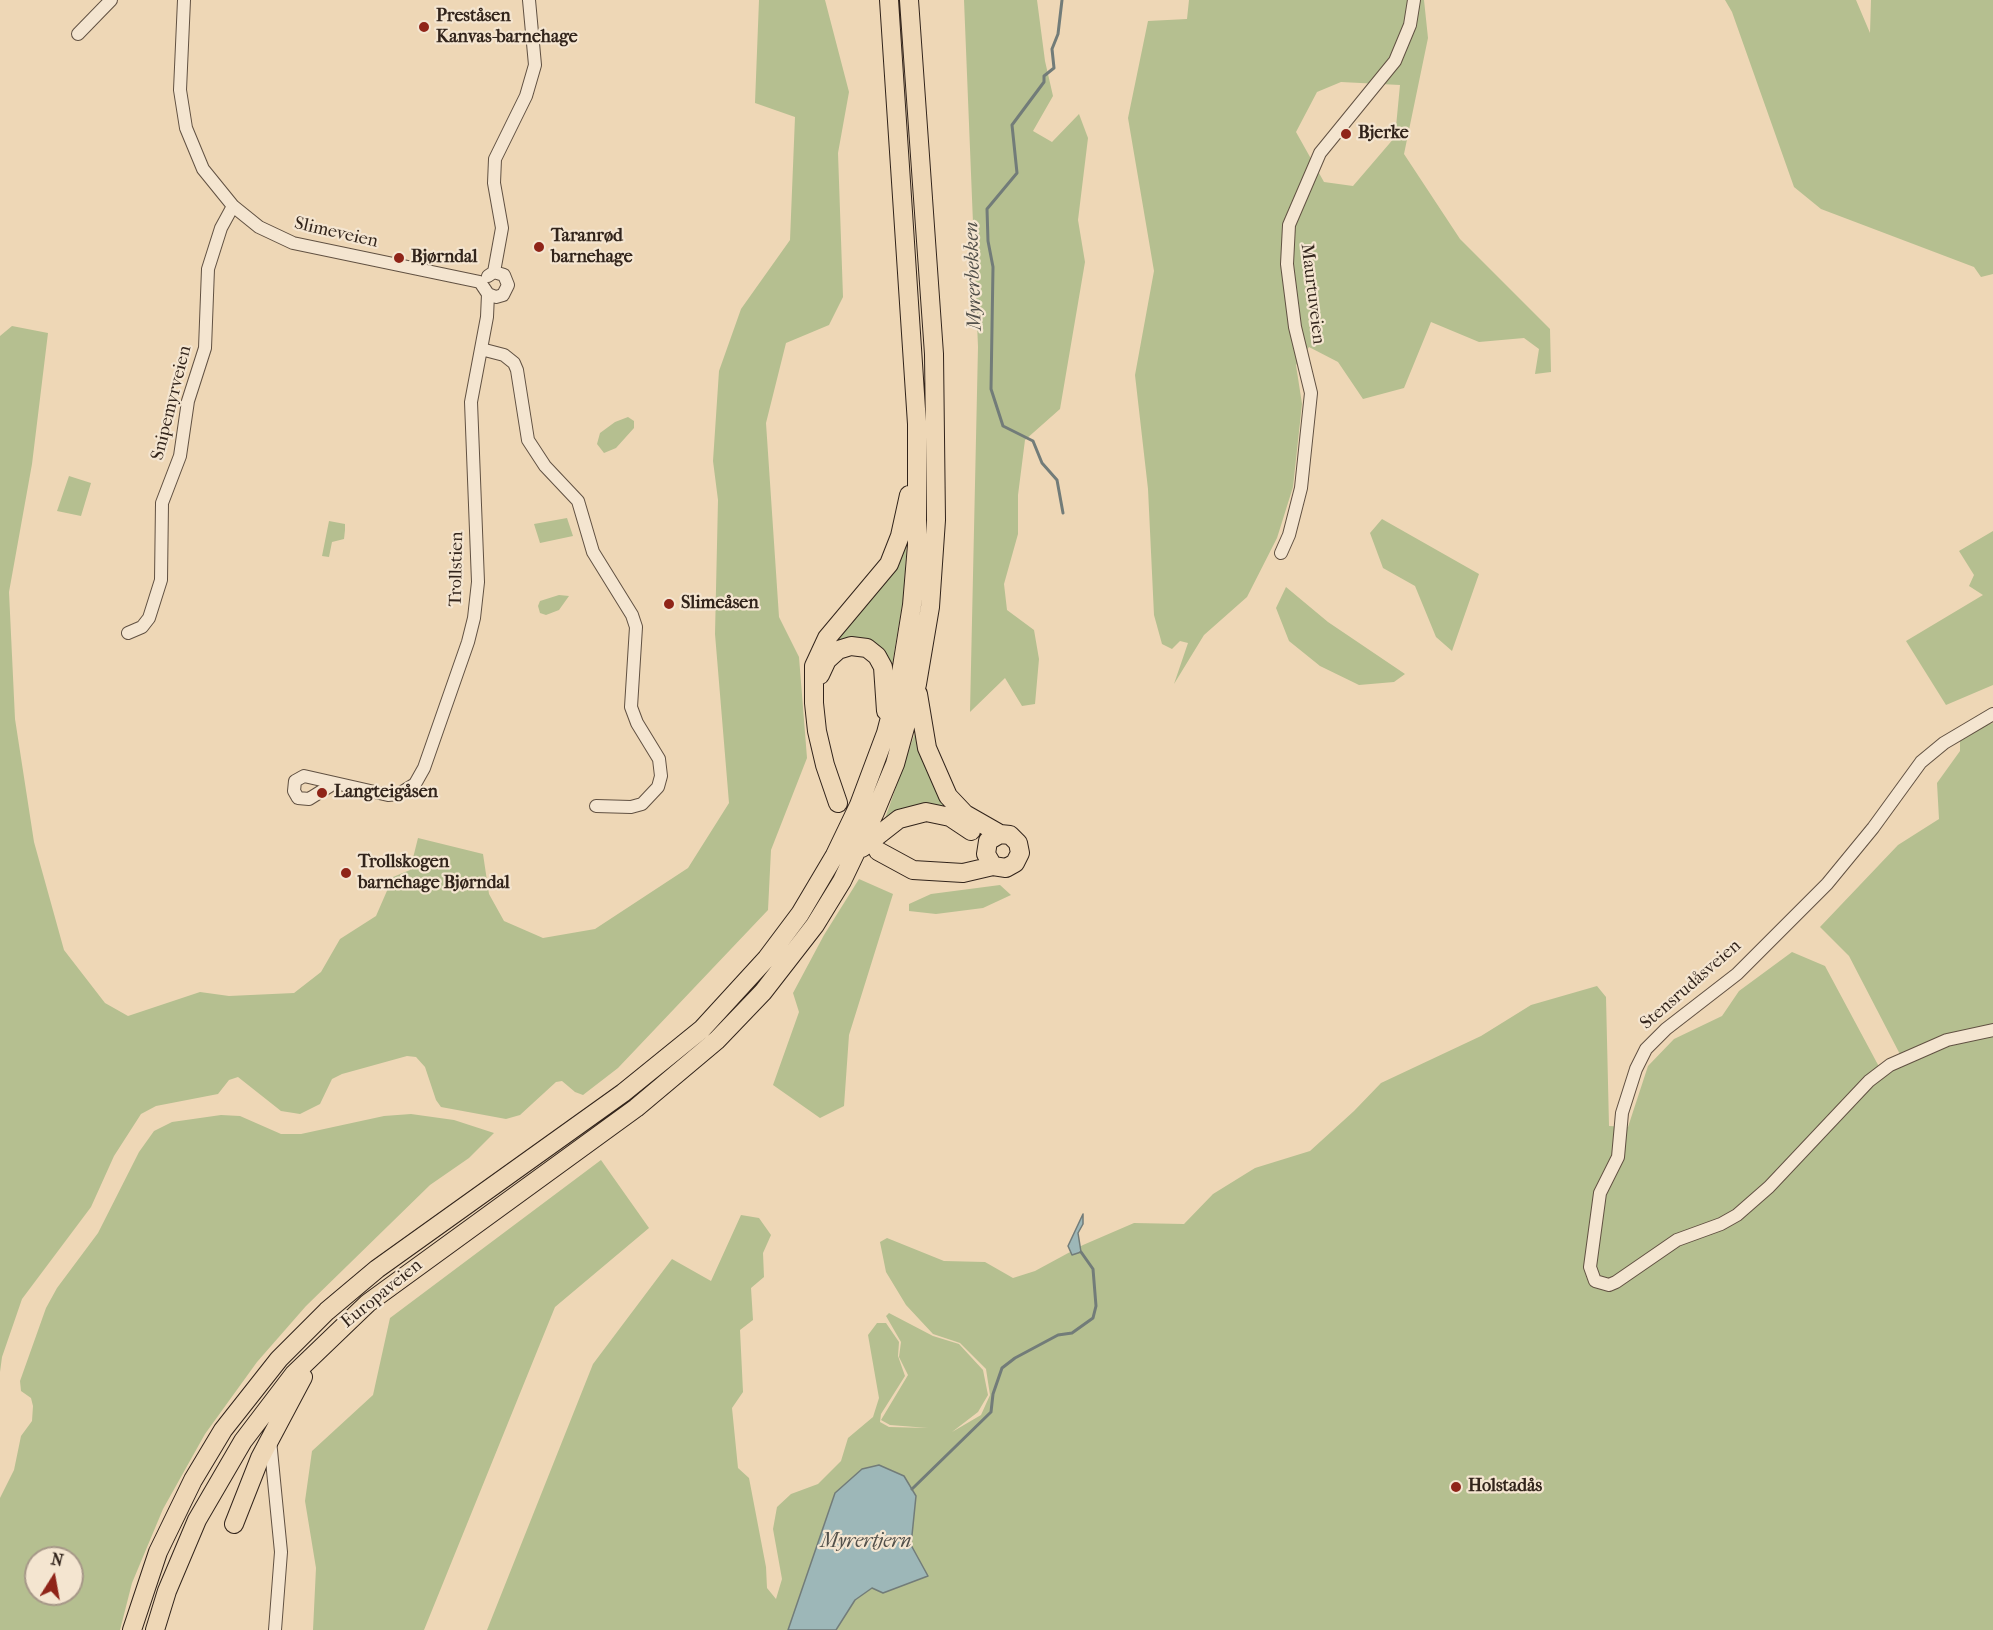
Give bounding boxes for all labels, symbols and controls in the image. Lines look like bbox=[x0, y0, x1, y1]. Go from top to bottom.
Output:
place label: Preståsen Kanvas-barnehage bbox=[436, 6, 578, 48]
marker: Preståsen Kanvas-barnehage bbox=[417, 20, 431, 34]
place label: Bjerke bbox=[1358, 123, 1409, 145]
marker: Bjerke bbox=[1339, 127, 1353, 141]
street label: Slimeveien bbox=[292, 213, 380, 253]
water label: Myrerbekken bbox=[960, 221, 988, 331]
place label: Taranrød barnehage bbox=[551, 226, 633, 268]
marker: Taranrød barnehage bbox=[532, 240, 546, 254]
street label: Maurtuveien bbox=[1295, 242, 1329, 346]
place label: Bjørndal bbox=[411, 247, 477, 269]
marker: Bjørndal bbox=[392, 251, 406, 265]
street label: Snipemyrveien bbox=[147, 343, 197, 463]
street label: Trollstien bbox=[446, 531, 468, 607]
place label: Slimeåsen bbox=[681, 593, 759, 615]
marker: Slimeåsen bbox=[662, 597, 676, 611]
place label: Langteigåsen bbox=[334, 782, 438, 804]
marker: Langteigåsen bbox=[315, 786, 329, 800]
place label: Trollskogen barnehage Bjørndal bbox=[358, 852, 510, 894]
marker: Trollskogen barnehage Bjørndal bbox=[339, 866, 353, 880]
street label: Stensrudåsveien bbox=[1636, 935, 1746, 1035]
street label: Europaveien bbox=[337, 1255, 427, 1333]
place label: Holstadås bbox=[1468, 1476, 1542, 1498]
marker: Holstadås bbox=[1449, 1480, 1463, 1494]
water label: Myrertjern bbox=[821, 1530, 911, 1554]
north arrow bbox=[24, 1546, 84, 1606]
text: N bbox=[49, 1549, 65, 1570]

